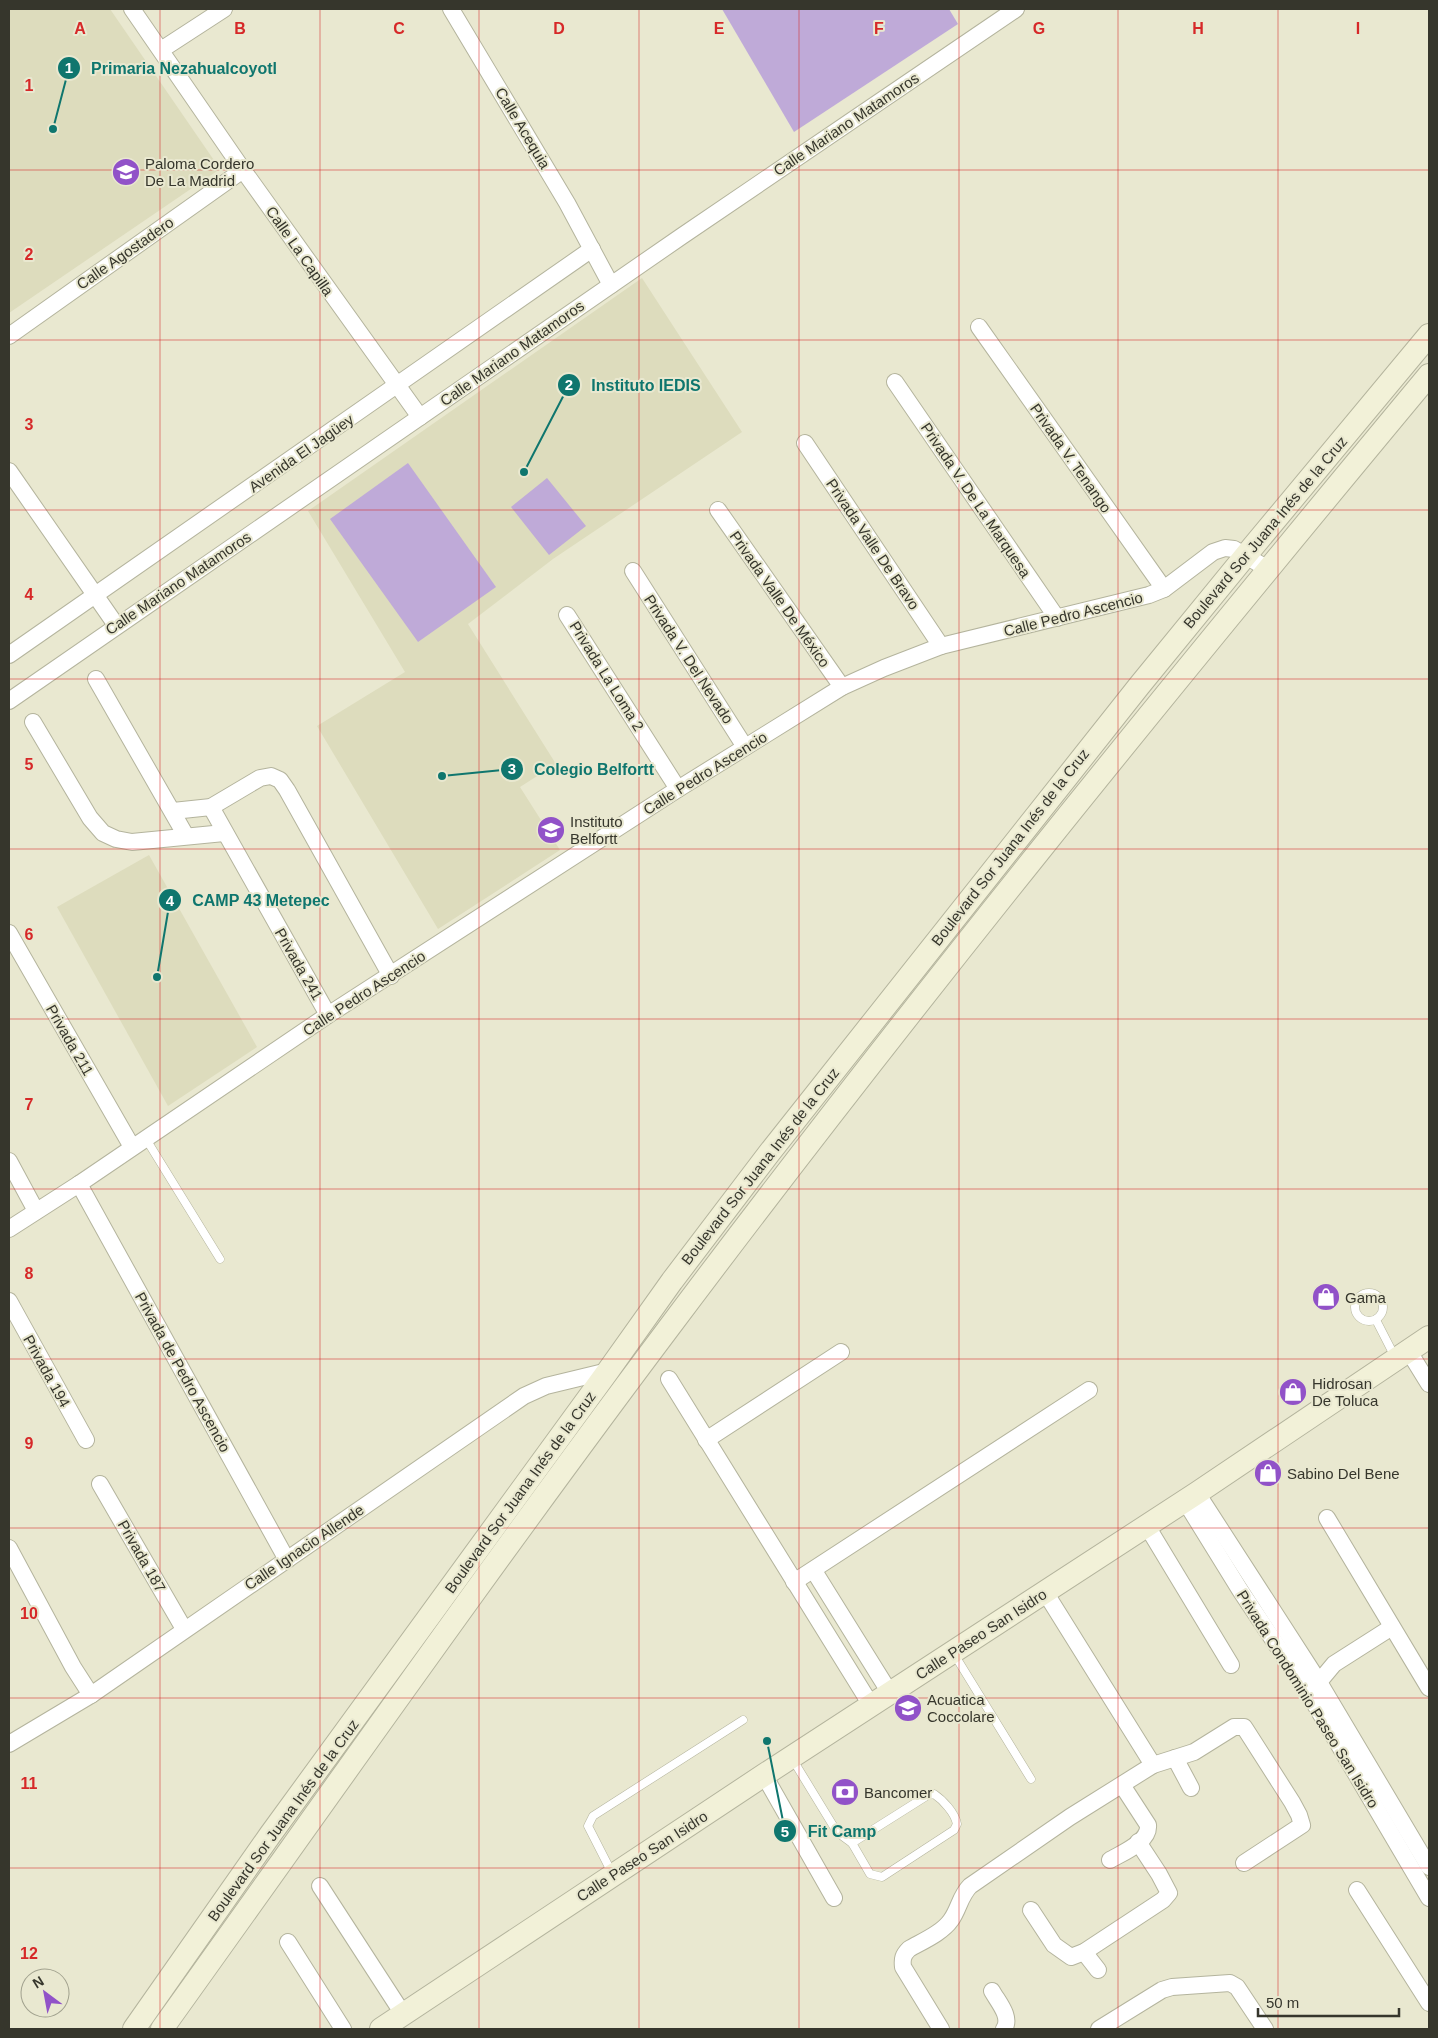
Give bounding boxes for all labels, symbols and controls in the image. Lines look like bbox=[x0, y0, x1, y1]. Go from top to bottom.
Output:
text: A bbox=[74, 20, 86, 37]
text: B bbox=[234, 20, 246, 37]
text: C bbox=[393, 20, 405, 37]
text: D bbox=[553, 20, 565, 37]
text: E bbox=[714, 20, 725, 37]
text: F bbox=[874, 20, 884, 37]
text: G bbox=[1033, 20, 1045, 37]
text: H bbox=[1192, 20, 1204, 37]
text: I bbox=[1356, 20, 1360, 37]
callout: Primaria Nezahualcoyotl bbox=[56, 53, 287, 84]
text: 1 bbox=[65, 59, 73, 76]
text: Primaria Nezahualcoyotl bbox=[91, 60, 277, 77]
street label: Calle Mariano Matamoros bbox=[770, 69, 922, 179]
text: 1 bbox=[25, 77, 34, 94]
street label: Calle Acequia bbox=[492, 84, 554, 172]
place label: Paloma Cordero De La Madrid bbox=[145, 155, 254, 189]
school or university icon: Paloma Cordero De La Madrid bbox=[111, 157, 141, 187]
street label: Calle La Capilla bbox=[263, 203, 337, 299]
street label: Calle Agostadero bbox=[73, 213, 177, 293]
text: 2 bbox=[25, 246, 34, 263]
street label: Calle Mariano Matamoros bbox=[437, 297, 587, 409]
callout: Instituto IEDIS bbox=[556, 370, 711, 401]
text: 2 bbox=[565, 376, 573, 393]
text: Instituto IEDIS bbox=[591, 377, 701, 394]
street label: Privada V. Tenango bbox=[1027, 400, 1115, 516]
street label: Avenida El Jagüey bbox=[245, 410, 357, 496]
text: 3 bbox=[25, 416, 34, 433]
street label: Privada V. De La Marquesa bbox=[918, 419, 1035, 581]
street label: Boulevard Sor Juana Inés de la Cruz bbox=[1180, 433, 1350, 631]
street label: Privada Valle De Bravo bbox=[823, 475, 923, 613]
street label: Calle Mariano Matamoros bbox=[102, 528, 254, 638]
street label: Privada Valle De México bbox=[726, 528, 834, 670]
text: 4 bbox=[25, 586, 34, 603]
street label: Calle Pedro Ascencio bbox=[1002, 589, 1144, 639]
street label: Privada V. Del Nevado bbox=[641, 591, 737, 727]
street label: Privada La Loma 2 bbox=[566, 618, 648, 734]
street label: Calle Pedro Ascencio bbox=[640, 728, 770, 818]
street label: Boulevard Sor Juana Inés de la Cruz bbox=[928, 745, 1092, 949]
callout: Colegio Belfortt bbox=[499, 753, 664, 784]
text: 5 bbox=[25, 756, 34, 773]
text: 3 bbox=[508, 760, 516, 777]
text: Colegio Belfortt bbox=[534, 761, 655, 778]
place label: Instituto Belfortt bbox=[570, 813, 623, 847]
school or university icon: Instituto Belfortt bbox=[536, 815, 566, 845]
callout: CAMP 43 Metepec bbox=[157, 885, 340, 916]
text: 4 bbox=[166, 892, 175, 909]
text: CAMP 43 Metepec bbox=[192, 892, 330, 909]
street label: Privada 241 bbox=[272, 925, 326, 1003]
text: 6 bbox=[25, 926, 34, 943]
street label: Calle Pedro Ascencio bbox=[300, 947, 428, 1039]
street label: Privada 211 bbox=[43, 1002, 97, 1078]
street label: Boulevard Sor Juana Inés de la Cruz bbox=[678, 1064, 842, 1268]
text: 7 bbox=[25, 1096, 34, 1113]
text: 8 bbox=[25, 1265, 34, 1282]
shop icon: Gama bbox=[1311, 1282, 1341, 1312]
street label: Privada de Pedro Ascencio bbox=[132, 1289, 234, 1455]
place label: Gama bbox=[1345, 1289, 1387, 1306]
street label: Privada 194 bbox=[20, 1332, 74, 1410]
place label: Hidrosan De Toluca bbox=[1312, 1375, 1379, 1409]
shop icon: Hidrosan De Toluca bbox=[1278, 1377, 1308, 1407]
street label: Boulevard Sor Juana Inés de la Cruz bbox=[441, 1388, 599, 1596]
text: 9 bbox=[25, 1435, 34, 1452]
shop icon: Sabino Del Bene bbox=[1253, 1458, 1283, 1488]
place label: Sabino Del Bene bbox=[1287, 1465, 1400, 1482]
street label: Calle Ignacio Allende bbox=[241, 1501, 367, 1593]
street label: Privada 187 bbox=[115, 1517, 169, 1595]
street label: Calle Paseo San Isidro bbox=[912, 1585, 1050, 1683]
street label: Privada Condominio Paseo San Isidro bbox=[1234, 1587, 1382, 1811]
text: 10 bbox=[20, 1605, 38, 1622]
place label: Acuatica Coccolare bbox=[927, 1691, 995, 1725]
school or university icon: Acuatica Coccolare bbox=[893, 1693, 923, 1723]
street label: Boulevard Sor Juana Inés de la Cruz bbox=[204, 1716, 362, 1924]
text: 11 bbox=[21, 1775, 38, 1792]
bank icon: Bancomer bbox=[830, 1777, 860, 1807]
place label: Bancomer bbox=[864, 1784, 932, 1801]
street label: Calle Paseo San Isidro bbox=[573, 1807, 711, 1905]
callout: Fit Camp bbox=[773, 1816, 886, 1847]
text: 5 bbox=[781, 1823, 789, 1840]
text: Fit Camp bbox=[808, 1823, 876, 1840]
text: 12 bbox=[20, 1945, 38, 1962]
north arrow bbox=[20, 1968, 70, 2018]
text: N bbox=[30, 1973, 47, 1991]
scale bar bbox=[1258, 1986, 1399, 2018]
text: 50 m bbox=[1266, 1994, 1299, 2011]

